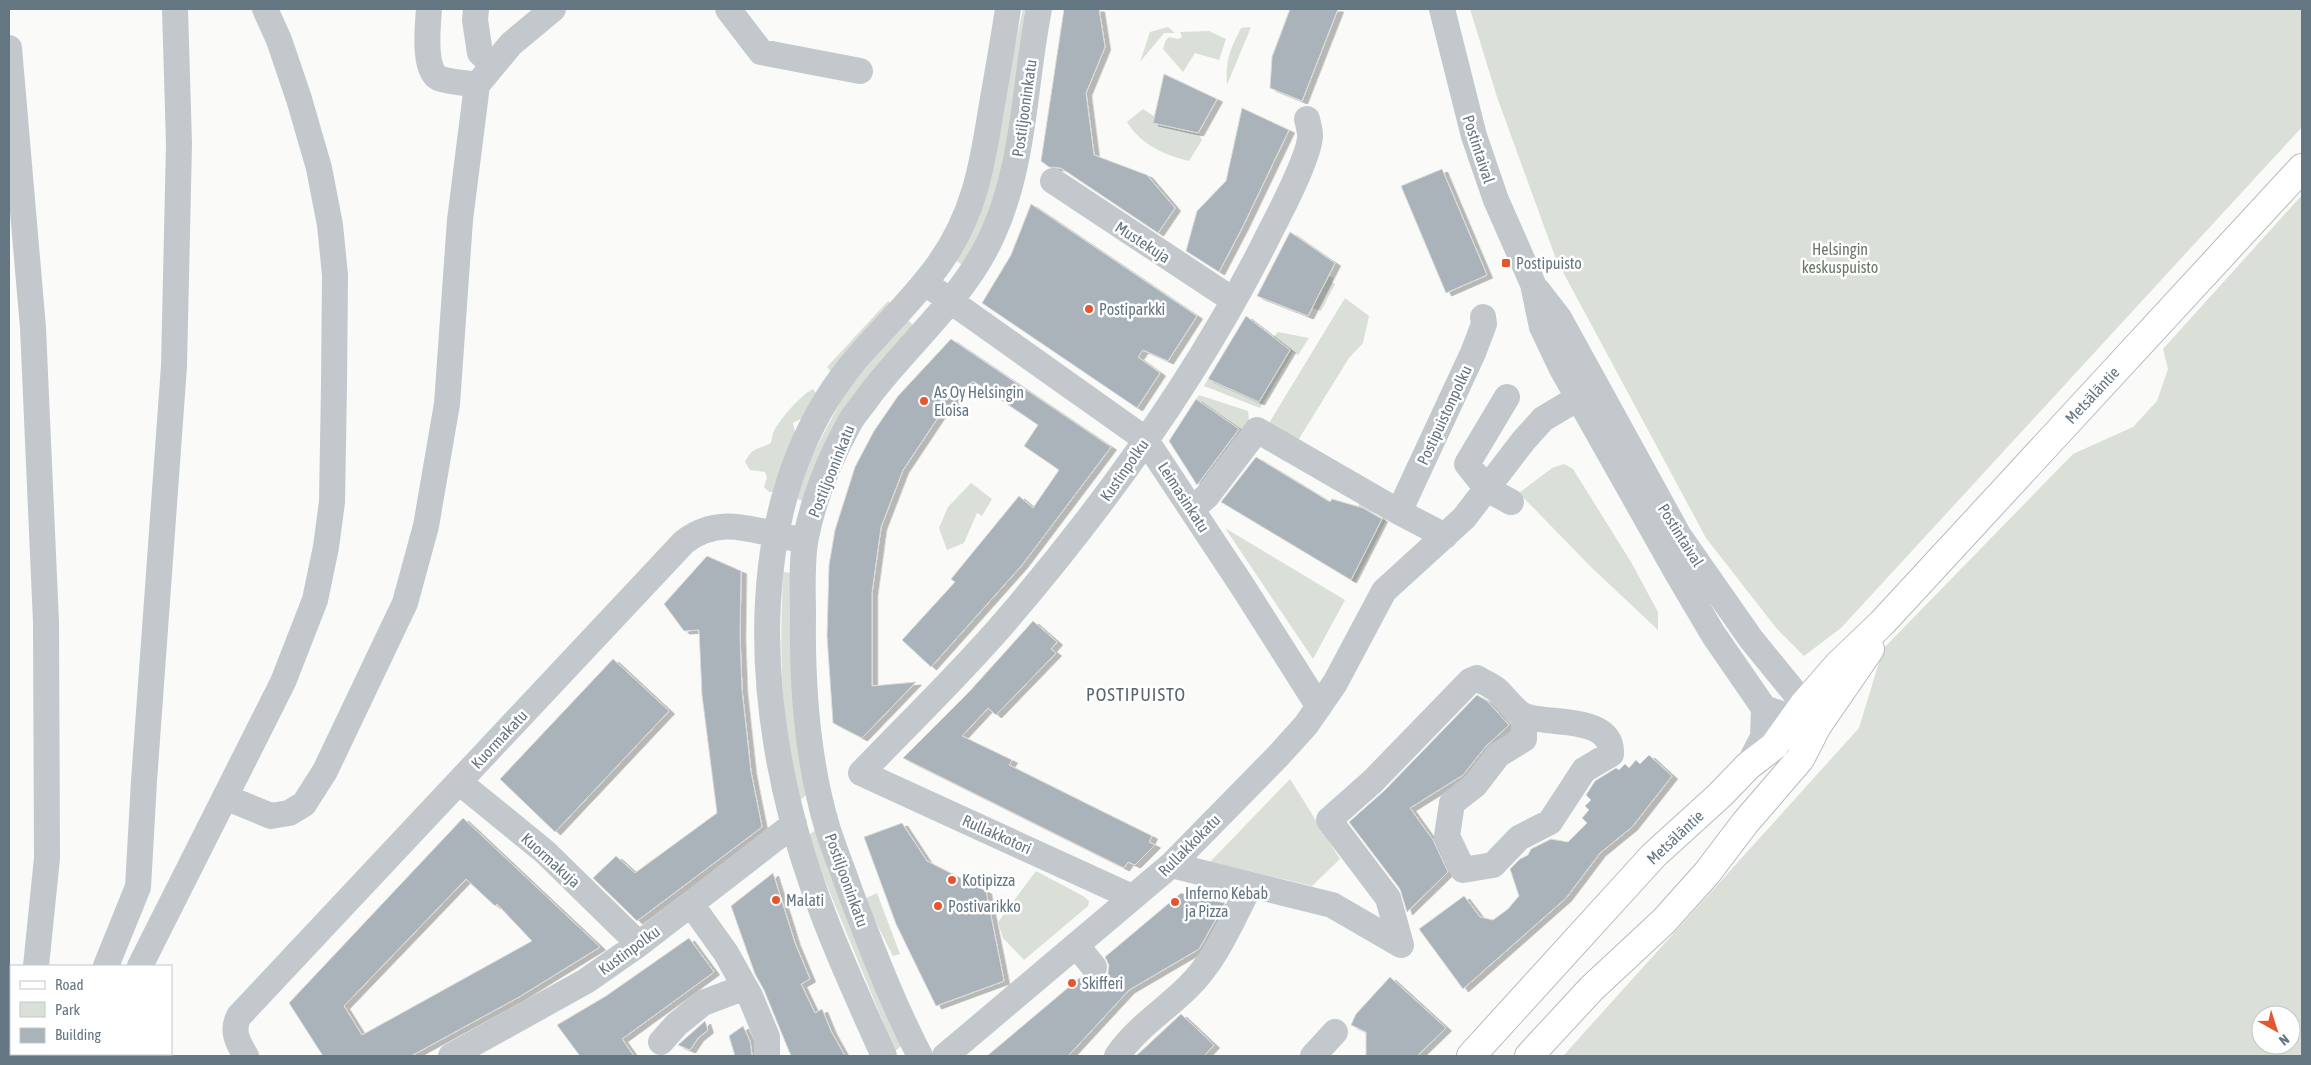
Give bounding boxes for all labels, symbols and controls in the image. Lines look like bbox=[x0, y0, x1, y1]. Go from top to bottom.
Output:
street label: Postiljooninkatu bbox=[1008, 58, 1041, 158]
street label: Postintaival bbox=[1460, 113, 1499, 186]
street label: Mustekuja bbox=[1112, 218, 1174, 267]
park label: Helsingin keskuspuisto bbox=[1802, 240, 1878, 277]
place label: Postipuisto bbox=[1516, 254, 1582, 273]
marker: Postipuisto bbox=[1500, 257, 1512, 269]
place label: Postiparkki bbox=[1099, 300, 1165, 319]
marker: Postiparkki bbox=[1083, 303, 1095, 315]
street label: Postipuistonpolku bbox=[1413, 362, 1476, 468]
street label: Metsäläntie bbox=[2061, 363, 2123, 427]
place label: As Oy Helsingin Eloisa bbox=[934, 383, 1024, 419]
marker: As Oy Helsingin Eloisa bbox=[918, 395, 930, 407]
street label: Postiljooninkatu bbox=[804, 422, 859, 520]
street label: Kustinpolku bbox=[1096, 436, 1153, 505]
street label: Leimasinkatu bbox=[1155, 459, 1213, 535]
street label: Postintaival bbox=[1655, 500, 1708, 570]
district label: POSTIPUISTO bbox=[1086, 684, 1186, 705]
street label: Kuormakatu bbox=[467, 706, 531, 772]
street label: Metsäläntie bbox=[1643, 806, 1707, 868]
street label: Rullakkokatu bbox=[1154, 810, 1224, 880]
street label: Rullakkotori bbox=[960, 811, 1034, 857]
street label: Kuormakuja bbox=[517, 829, 584, 892]
street label: Postiljooninkatu bbox=[821, 831, 872, 930]
place label: Kotipizza bbox=[962, 871, 1016, 890]
marker: Kotipizza bbox=[946, 874, 958, 886]
place label: Inferno Kebab ja Pizza bbox=[1184, 884, 1268, 921]
place label: Malati bbox=[786, 891, 824, 909]
marker: Malati bbox=[770, 894, 782, 906]
marker: Inferno Kebab ja Pizza bbox=[1169, 896, 1181, 908]
place label: Postivarikko bbox=[948, 897, 1021, 915]
marker: Postivarikko bbox=[932, 900, 944, 912]
street label: Kustinpolku bbox=[595, 922, 664, 979]
legend bbox=[10, 965, 172, 1055]
place label: Skifferi bbox=[1082, 974, 1123, 992]
text: Road bbox=[55, 976, 84, 993]
marker: Skifferi bbox=[1066, 977, 1078, 989]
text: Park bbox=[55, 1001, 80, 1018]
north arrow bbox=[2251, 1005, 2301, 1055]
text: Building bbox=[55, 1026, 101, 1043]
text: N bbox=[2276, 1031, 2292, 1049]

